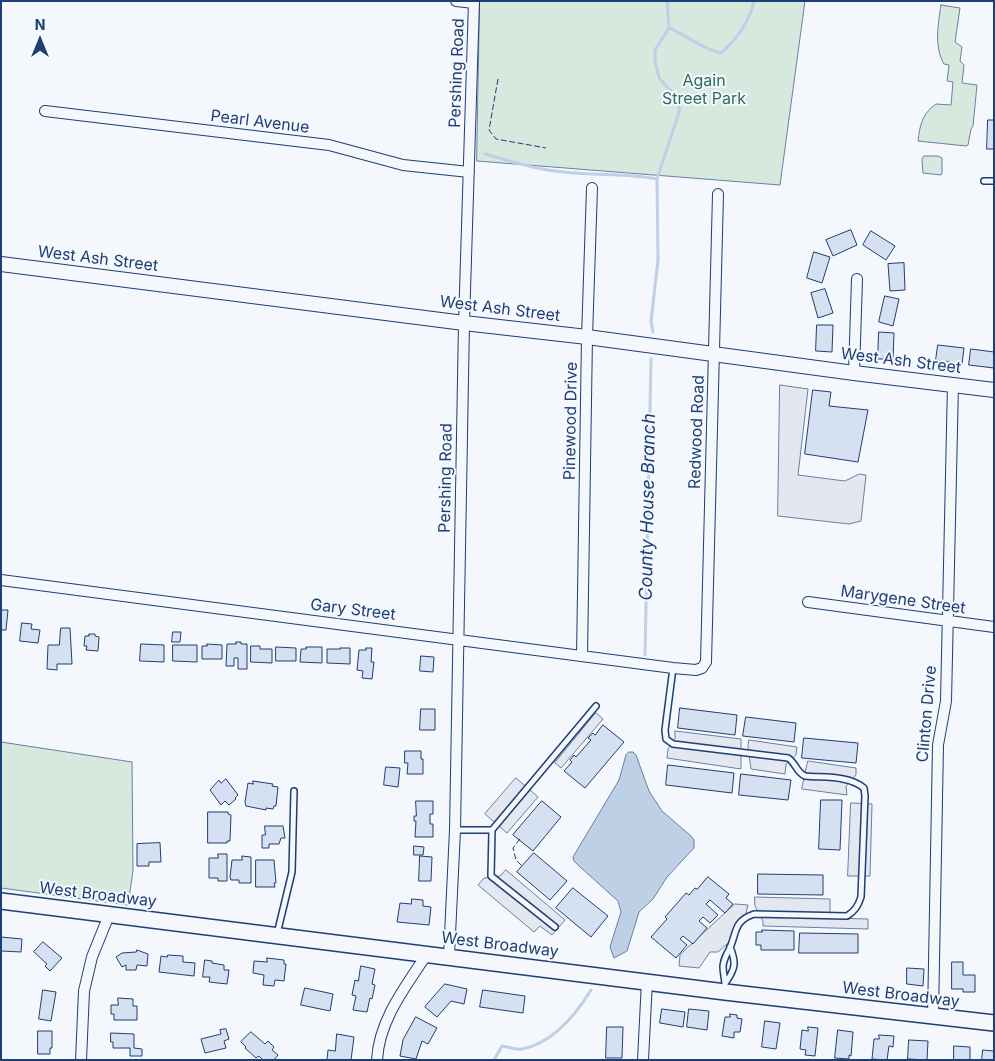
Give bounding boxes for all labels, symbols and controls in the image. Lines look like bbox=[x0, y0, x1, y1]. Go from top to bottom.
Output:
north arrow bbox=[15, 15, 65, 65]
text: N bbox=[35, 16, 45, 33]
street label: Pershing Road bbox=[445, 18, 469, 128]
park label: Again Street Park bbox=[662, 71, 746, 109]
street label: Pearl Avenue bbox=[209, 106, 311, 138]
street label: West Ash Street bbox=[37, 242, 159, 276]
street label: West Ash Street bbox=[439, 292, 561, 326]
street label: West Ash Street bbox=[840, 344, 962, 378]
street label: Pinewood Drive bbox=[560, 362, 582, 480]
street label: Redwood Road bbox=[685, 375, 709, 489]
water label: County House Branch bbox=[636, 413, 660, 601]
street label: Pershing Road bbox=[435, 423, 457, 533]
street label: Marygene Street bbox=[839, 582, 967, 618]
street label: Gary Street bbox=[309, 595, 397, 625]
street label: Clinton Drive bbox=[913, 665, 941, 763]
street label: West Broadway bbox=[38, 878, 158, 912]
street label: West Broadway bbox=[440, 928, 560, 962]
street label: West Broadway bbox=[841, 978, 961, 1012]

